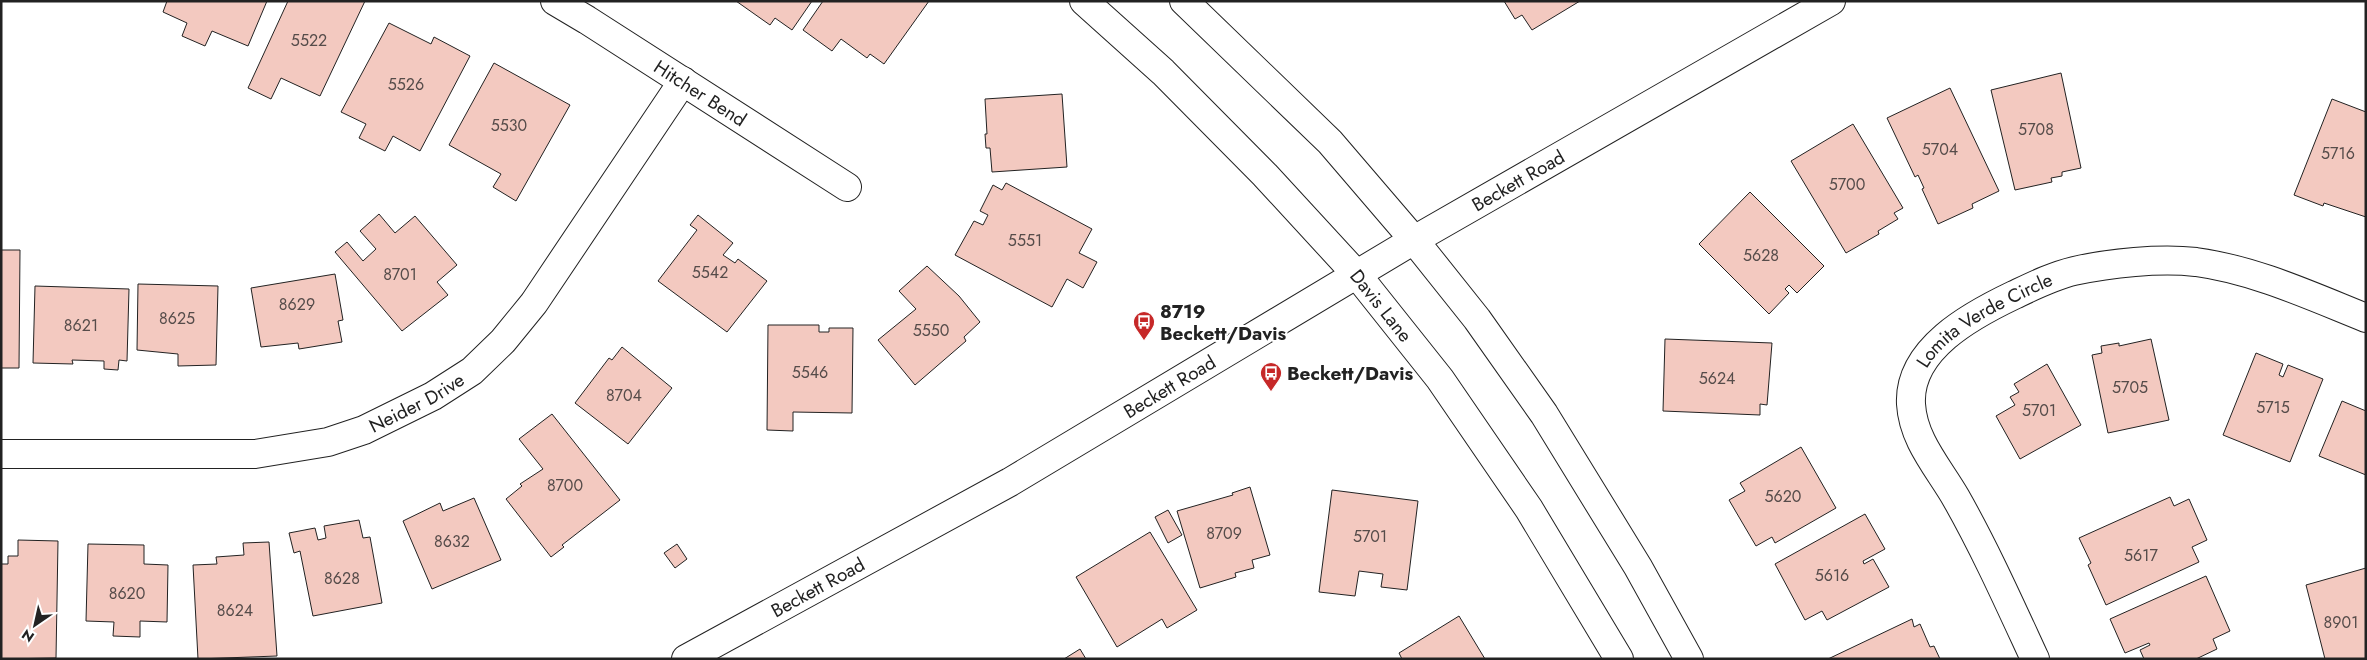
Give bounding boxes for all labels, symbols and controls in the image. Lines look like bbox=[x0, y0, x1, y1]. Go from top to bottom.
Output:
house number: 5522 bbox=[291, 29, 327, 52]
street label: Hitcher Bend bbox=[648, 53, 752, 133]
house number: 5526 bbox=[388, 73, 424, 96]
house number: 5530 bbox=[491, 114, 527, 137]
house number: 5708 bbox=[2018, 118, 2054, 141]
house number: 5704 bbox=[1922, 138, 1958, 161]
house number: 5716 bbox=[2321, 142, 2355, 165]
street label: Beckett Road bbox=[1467, 143, 1570, 218]
house number: 5700 bbox=[1829, 173, 1865, 196]
house number: 5551 bbox=[1008, 229, 1042, 252]
house number: 5628 bbox=[1743, 244, 1779, 267]
house number: 5542 bbox=[692, 261, 728, 284]
house number: 8701 bbox=[383, 263, 417, 286]
street label: Davis Lane bbox=[1344, 264, 1419, 348]
street label: Lomita Verde Circle bbox=[1910, 266, 2057, 373]
house number: 8629 bbox=[279, 293, 315, 316]
place label: 8719 Beckett/Davis bbox=[1160, 298, 1286, 347]
house number: 8625 bbox=[159, 307, 195, 330]
bus stop icon: 8719 Beckett/Davis bbox=[1132, 310, 1156, 341]
house number: 8621 bbox=[64, 314, 98, 337]
house number: 5550 bbox=[913, 319, 949, 342]
street label: Beckett Road bbox=[1118, 349, 1221, 425]
place label: Beckett/Davis bbox=[1287, 360, 1413, 387]
house number: 5546 bbox=[792, 361, 828, 384]
bus stop icon: Beckett/Davis bbox=[1259, 361, 1283, 392]
street label: Neider Drive bbox=[364, 366, 470, 440]
house number: 5624 bbox=[1699, 367, 1735, 390]
house number: 5705 bbox=[2112, 376, 2148, 399]
house number: 8704 bbox=[606, 384, 642, 407]
house number: 5715 bbox=[2256, 396, 2290, 419]
house number: 5701 bbox=[2022, 399, 2056, 422]
house number: 8700 bbox=[547, 474, 583, 497]
house number: 5620 bbox=[1765, 485, 1801, 508]
house number: 8709 bbox=[1206, 522, 1242, 545]
house number: 5701 bbox=[1353, 525, 1387, 548]
house number: 8632 bbox=[434, 530, 470, 553]
house number: 5617 bbox=[2124, 544, 2159, 567]
street label: Beckett Road bbox=[766, 551, 870, 624]
house number: 5616 bbox=[1815, 564, 1849, 587]
house number: 8628 bbox=[324, 567, 360, 590]
house number: 8620 bbox=[109, 582, 145, 605]
house number: 8624 bbox=[217, 599, 253, 622]
north arrow bbox=[10, 600, 60, 650]
house number: 8901 bbox=[2324, 611, 2358, 634]
text: N bbox=[18, 624, 38, 647]

